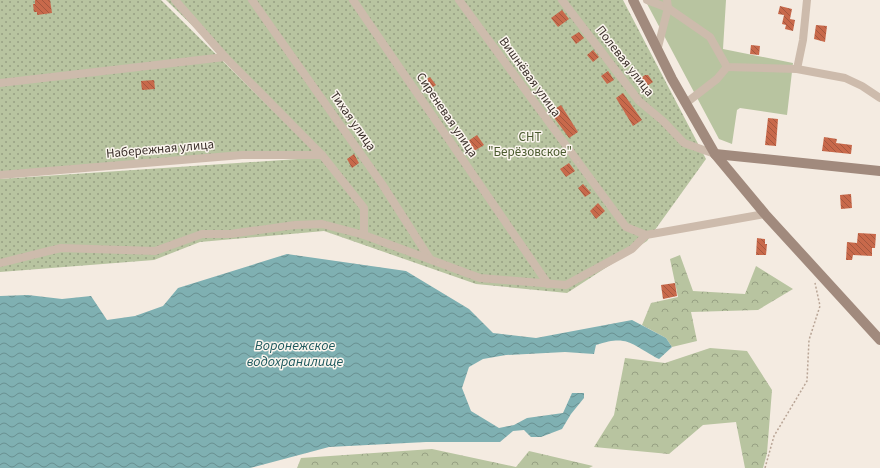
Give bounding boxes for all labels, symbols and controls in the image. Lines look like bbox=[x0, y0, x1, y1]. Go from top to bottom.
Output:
street label: Полевая улица bbox=[592, 22, 658, 100]
street label: Вишнёвая улица bbox=[495, 33, 565, 121]
street label: Сиреневая улица bbox=[412, 69, 482, 161]
street label: Тихая улица bbox=[326, 87, 380, 155]
park label: СНТ "Берёзовское" bbox=[488, 128, 572, 161]
street label: Набережная улица bbox=[105, 135, 215, 163]
water label: Воронежское водохранилище bbox=[247, 336, 344, 372]

